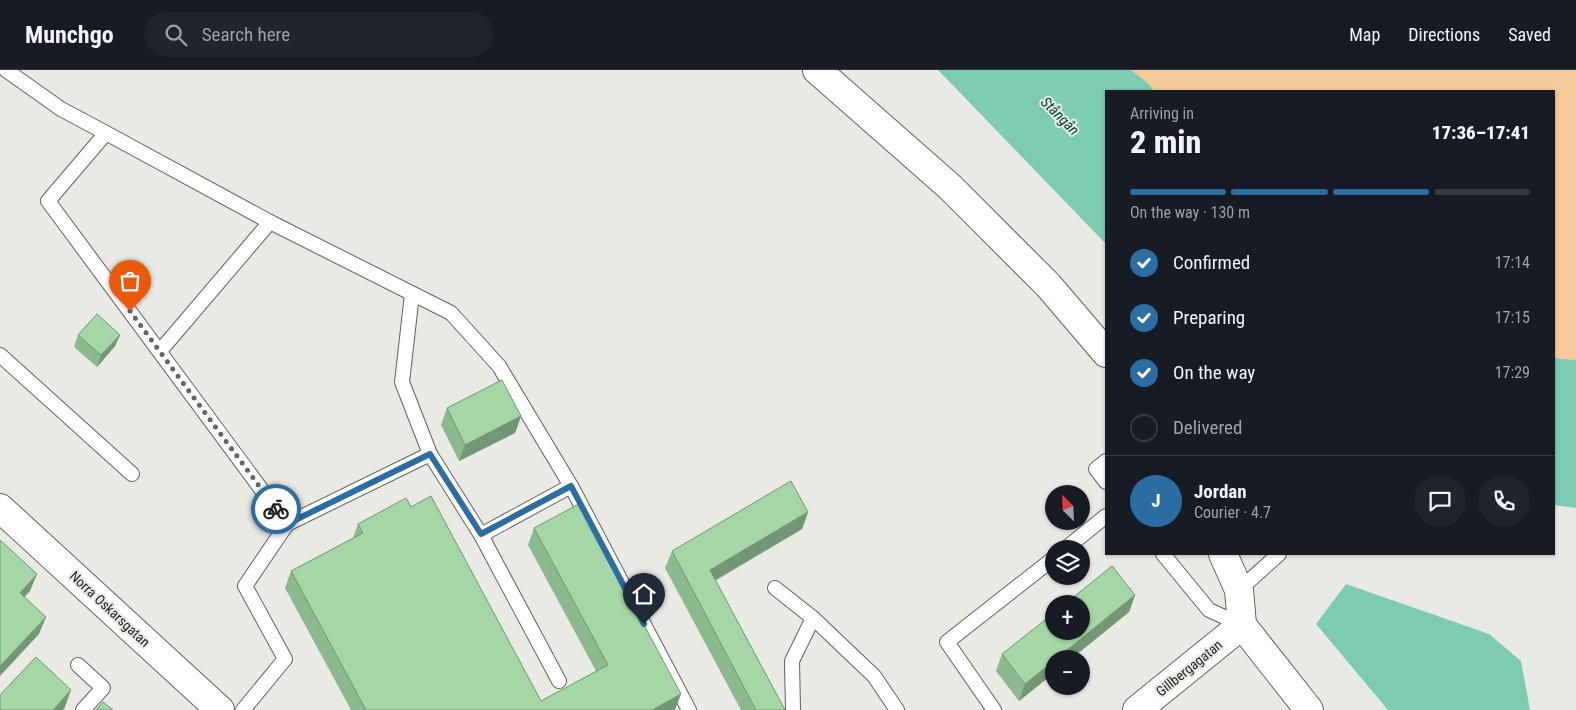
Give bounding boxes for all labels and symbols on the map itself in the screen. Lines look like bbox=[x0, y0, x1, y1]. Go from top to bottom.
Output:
water label: Stångån bbox=[1037, 93, 1083, 139]
pin bbox=[109, 260, 151, 311]
courier bbox=[251, 484, 301, 534]
north arrow bbox=[1045, 485, 1090, 530]
street label: Norra Oskarsgatan bbox=[67, 568, 153, 650]
pin bbox=[623, 573, 665, 624]
street label: Gillbergagatan bbox=[1153, 636, 1225, 700]

